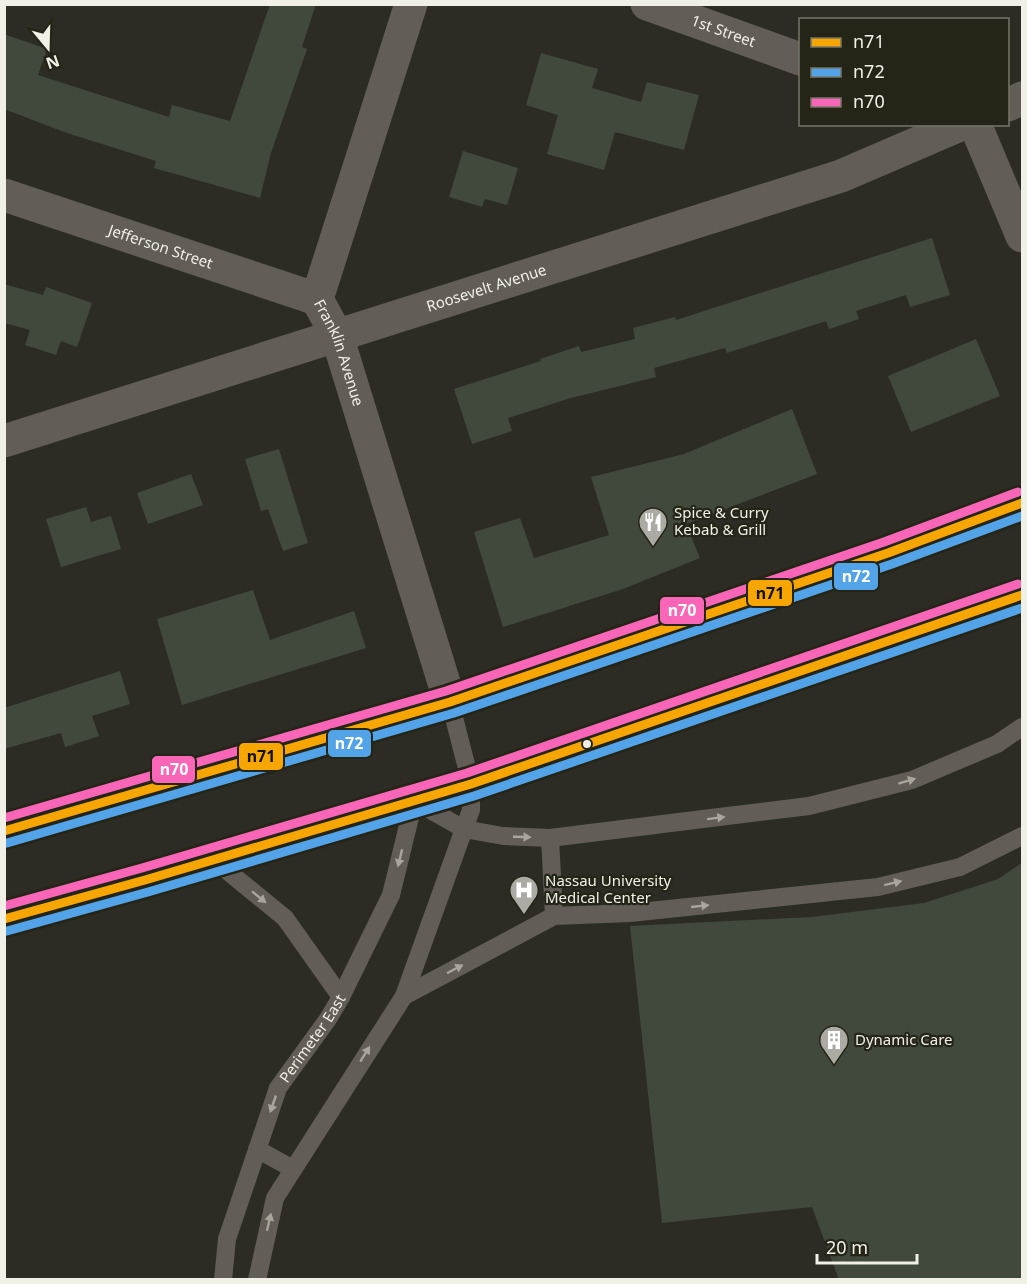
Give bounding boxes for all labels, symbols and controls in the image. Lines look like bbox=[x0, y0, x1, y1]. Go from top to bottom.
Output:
street label: 1st Street bbox=[689, 10, 759, 51]
north arrow bbox=[18, 18, 78, 78]
legend bbox=[799, 18, 1009, 126]
text: n71 bbox=[853, 29, 885, 53]
text: N bbox=[43, 50, 63, 75]
text: n72 bbox=[853, 59, 885, 83]
text: n70 bbox=[853, 89, 885, 113]
street label: Jefferson Street bbox=[104, 219, 216, 273]
street label: Roosevelt Avenue bbox=[424, 259, 549, 316]
street label: Franklin Avenue bbox=[310, 295, 369, 408]
place label: Spice & Curry Kebab & Grill bbox=[674, 502, 769, 539]
restaurant icon: Spice & Curry Kebab & Grill bbox=[637, 506, 669, 548]
line badge: n72 bbox=[833, 562, 879, 591]
text: n72 bbox=[842, 565, 870, 587]
line badge: n71 bbox=[747, 579, 793, 607]
text: n71 bbox=[756, 582, 784, 604]
line badge: n70 bbox=[659, 596, 705, 625]
text: n70 bbox=[668, 599, 696, 621]
line badge: n72 bbox=[327, 729, 372, 758]
text: n72 bbox=[335, 732, 363, 754]
unlabelled marker bbox=[581, 738, 593, 750]
line badge: n71 bbox=[238, 742, 284, 771]
text: n71 bbox=[247, 745, 275, 767]
line badge: n70 bbox=[151, 755, 196, 784]
text: n70 bbox=[160, 758, 188, 780]
one-way arrow bbox=[898, 776, 916, 785]
one-way arrow bbox=[707, 813, 726, 822]
one-way arrow bbox=[513, 832, 532, 841]
one-way arrow bbox=[395, 849, 405, 867]
place label: Nassau University Medical Center bbox=[545, 870, 672, 907]
hospital icon: Nassau University Medical Center bbox=[508, 874, 540, 916]
one-way arrow bbox=[884, 878, 902, 888]
one-way arrow bbox=[251, 890, 266, 903]
one-way arrow bbox=[690, 901, 709, 911]
one-way arrow bbox=[447, 964, 464, 974]
street label: Perimeter East bbox=[274, 990, 350, 1086]
building icon: Dynamic Care bbox=[818, 1024, 850, 1066]
place label: Dynamic Care bbox=[855, 1029, 953, 1049]
one-way arrow bbox=[360, 1046, 371, 1062]
one-way arrow bbox=[268, 1095, 277, 1113]
one-way arrow bbox=[265, 1213, 274, 1232]
scale bar bbox=[817, 1227, 918, 1265]
text: 20 m bbox=[826, 1235, 868, 1259]

